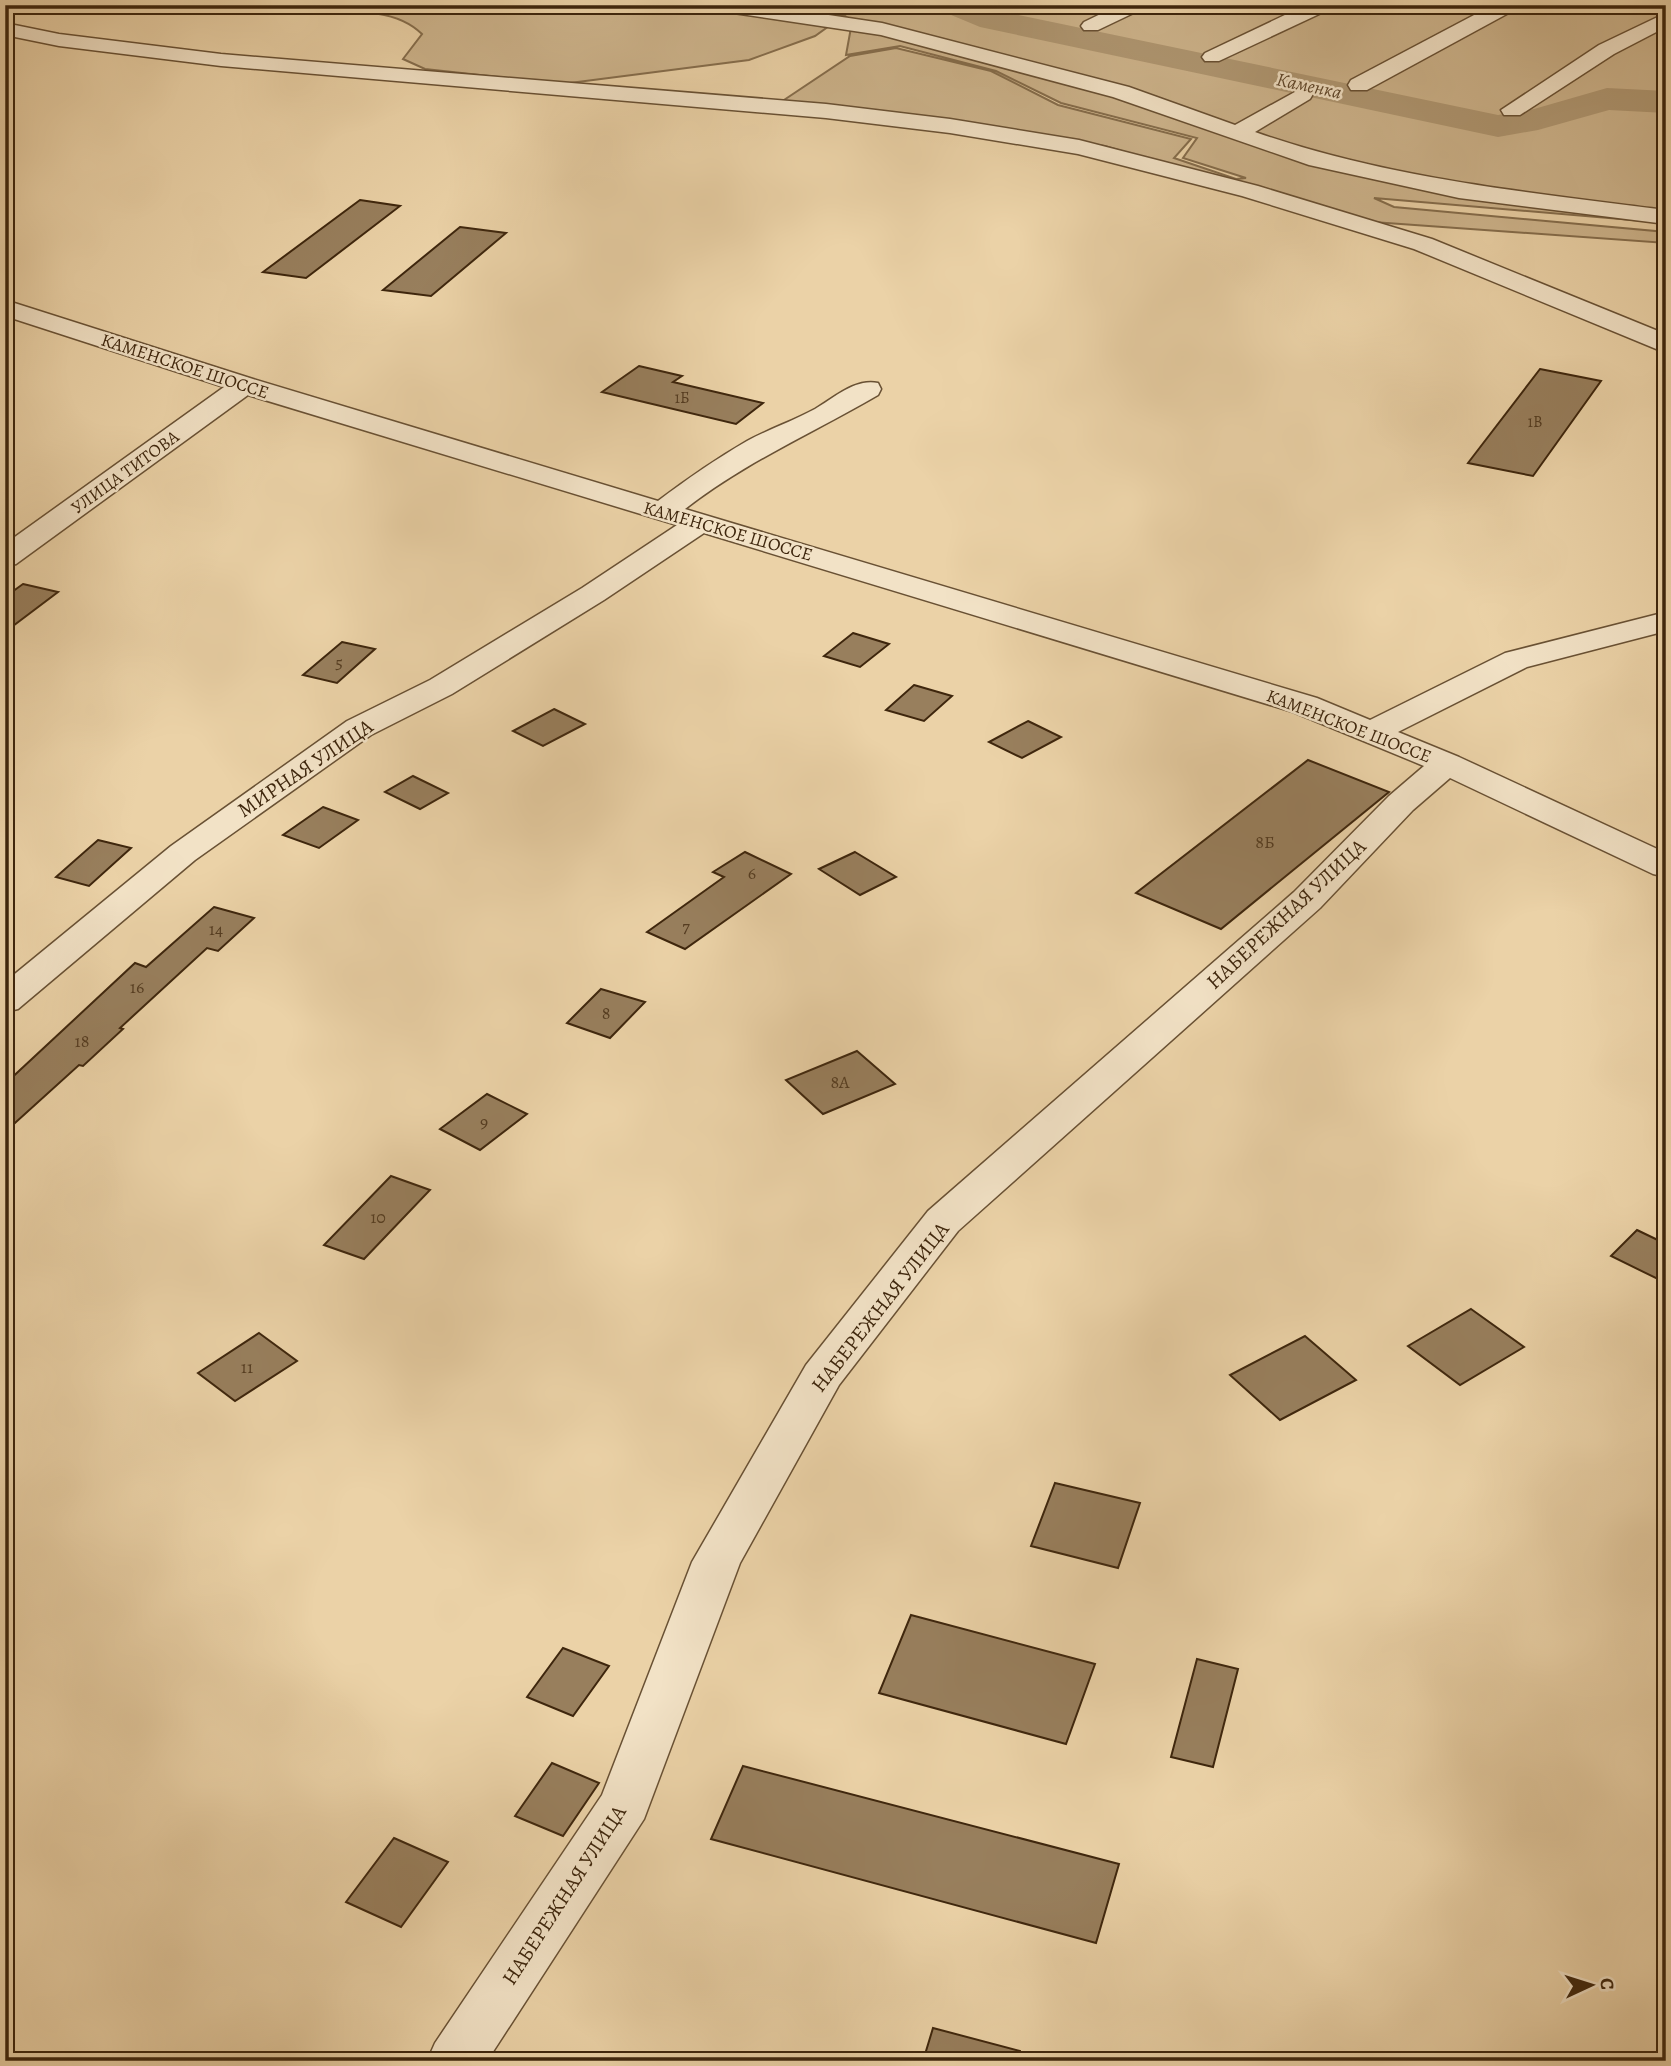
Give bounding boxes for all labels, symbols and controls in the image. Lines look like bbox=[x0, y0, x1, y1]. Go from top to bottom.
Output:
water label: Каменка bbox=[1274, 66, 1344, 106]
street label: КАМЕНСКОЕ ШОССЕ bbox=[98, 328, 272, 404]
house number: 1Б bbox=[674, 387, 690, 409]
house number: 1В bbox=[1527, 411, 1543, 433]
street label: УЛИЦА ТИТОВА bbox=[66, 424, 184, 519]
street label: КАМЕНСКОЕ ШОССЕ bbox=[641, 495, 815, 567]
house number: 5 bbox=[335, 650, 343, 674]
street label: КАМЕНСКОЕ ШОССЕ bbox=[1263, 683, 1435, 769]
street label: МИРНАЯ УЛИЦА bbox=[232, 712, 379, 824]
house number: 8Б bbox=[1255, 830, 1275, 854]
street label: НАБЕРЕЖНАЯ УЛИЦА bbox=[1200, 832, 1372, 995]
house number: 6 bbox=[748, 861, 756, 885]
house number: 7 bbox=[682, 914, 690, 938]
house number: 14 bbox=[209, 917, 223, 941]
house number: 16 bbox=[130, 975, 144, 999]
house number: 8 bbox=[602, 1001, 610, 1025]
house number: 18 bbox=[75, 1029, 89, 1053]
house number: 8А bbox=[830, 1070, 850, 1094]
house number: 9 bbox=[480, 1110, 488, 1134]
house number: 10 bbox=[370, 1205, 386, 1229]
street label: НАБЕРЕЖНАЯ УЛИЦА bbox=[805, 1216, 956, 1398]
house number: 11 bbox=[241, 1355, 253, 1379]
street label: НАБЕРЕЖНАЯ УЛИЦА bbox=[495, 1799, 633, 1990]
north arrow bbox=[1556, 1951, 1626, 2021]
text: С bbox=[1594, 1977, 1620, 1991]

